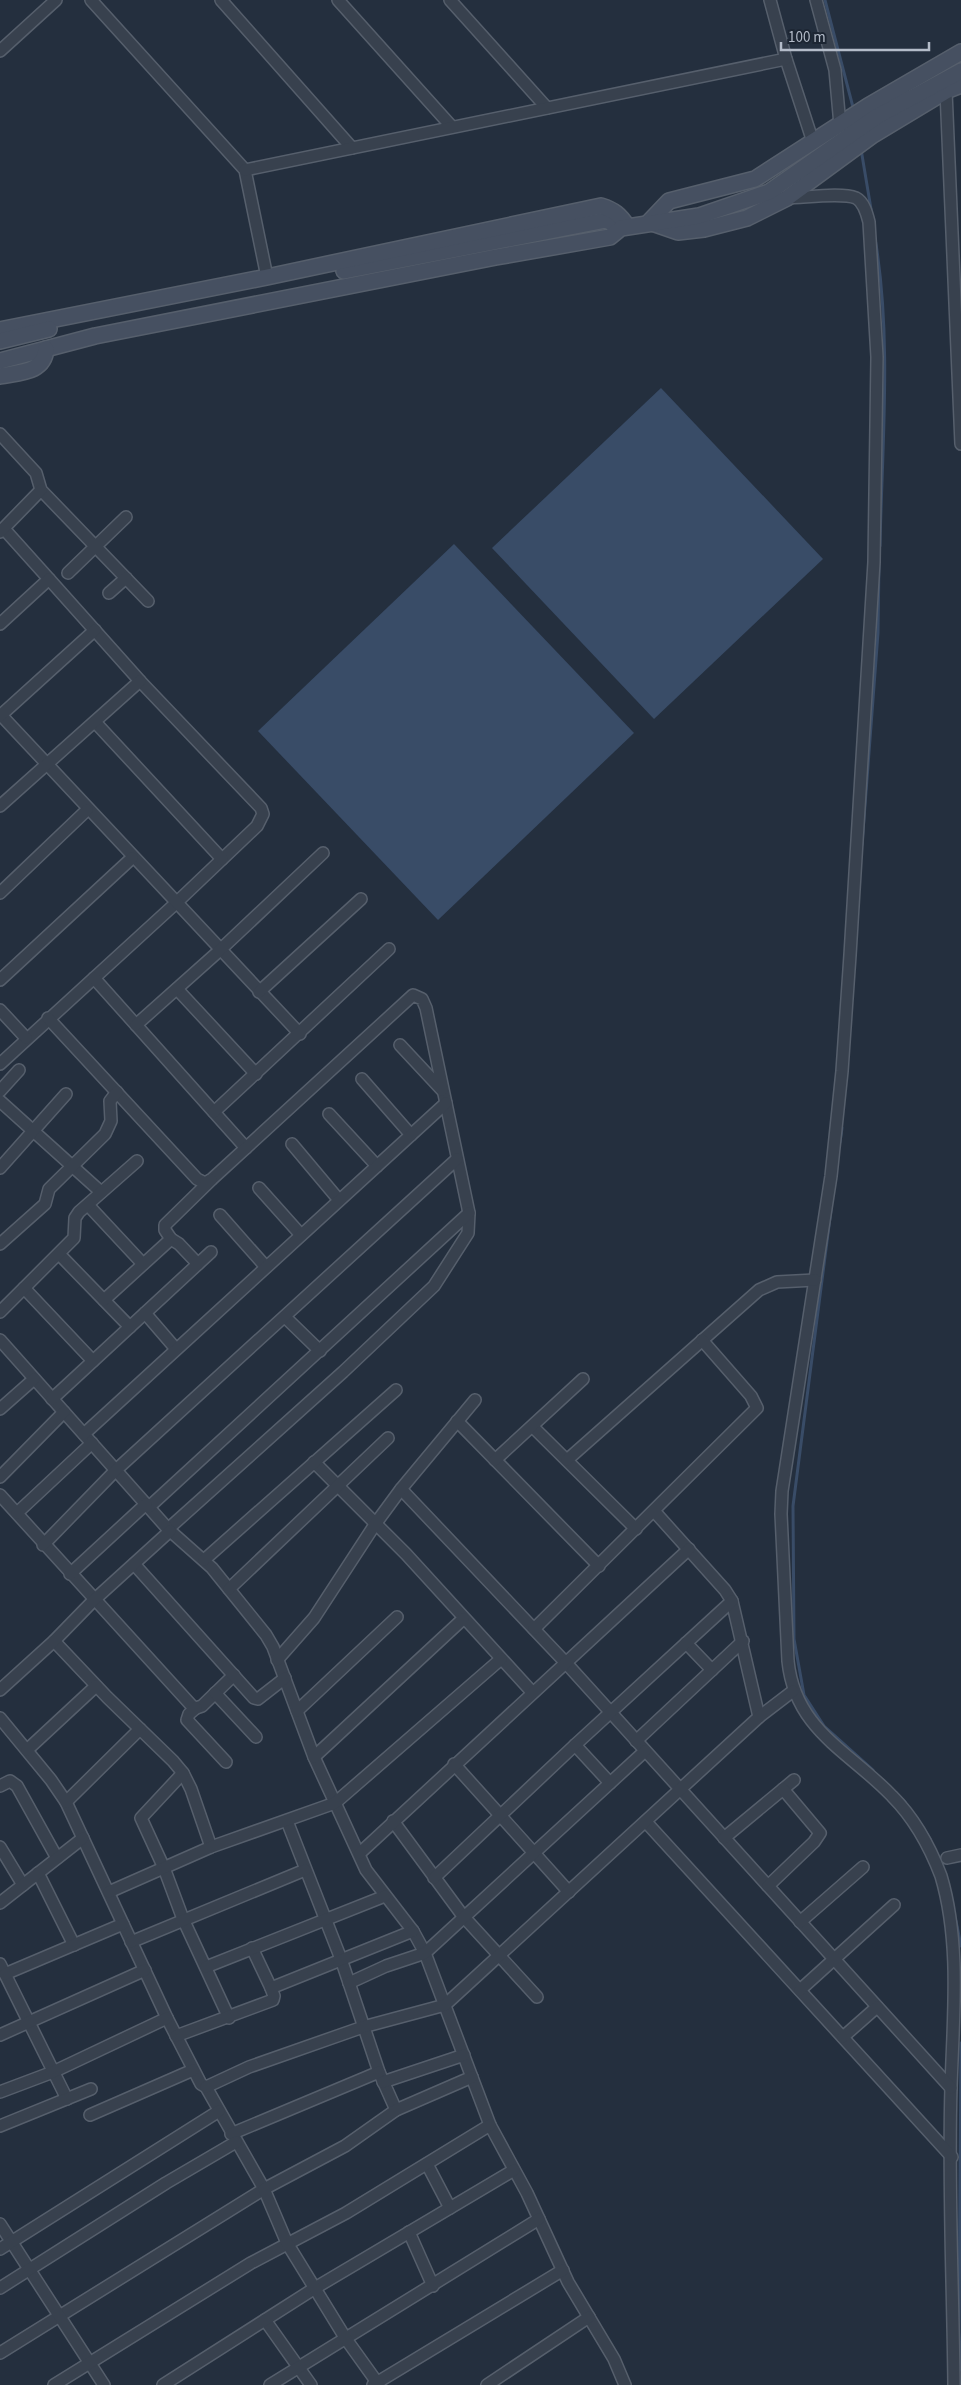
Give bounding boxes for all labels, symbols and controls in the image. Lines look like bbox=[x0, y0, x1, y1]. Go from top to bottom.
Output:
scale bar bbox=[781, 20, 928, 52]
text: 100 m bbox=[788, 27, 826, 48]

